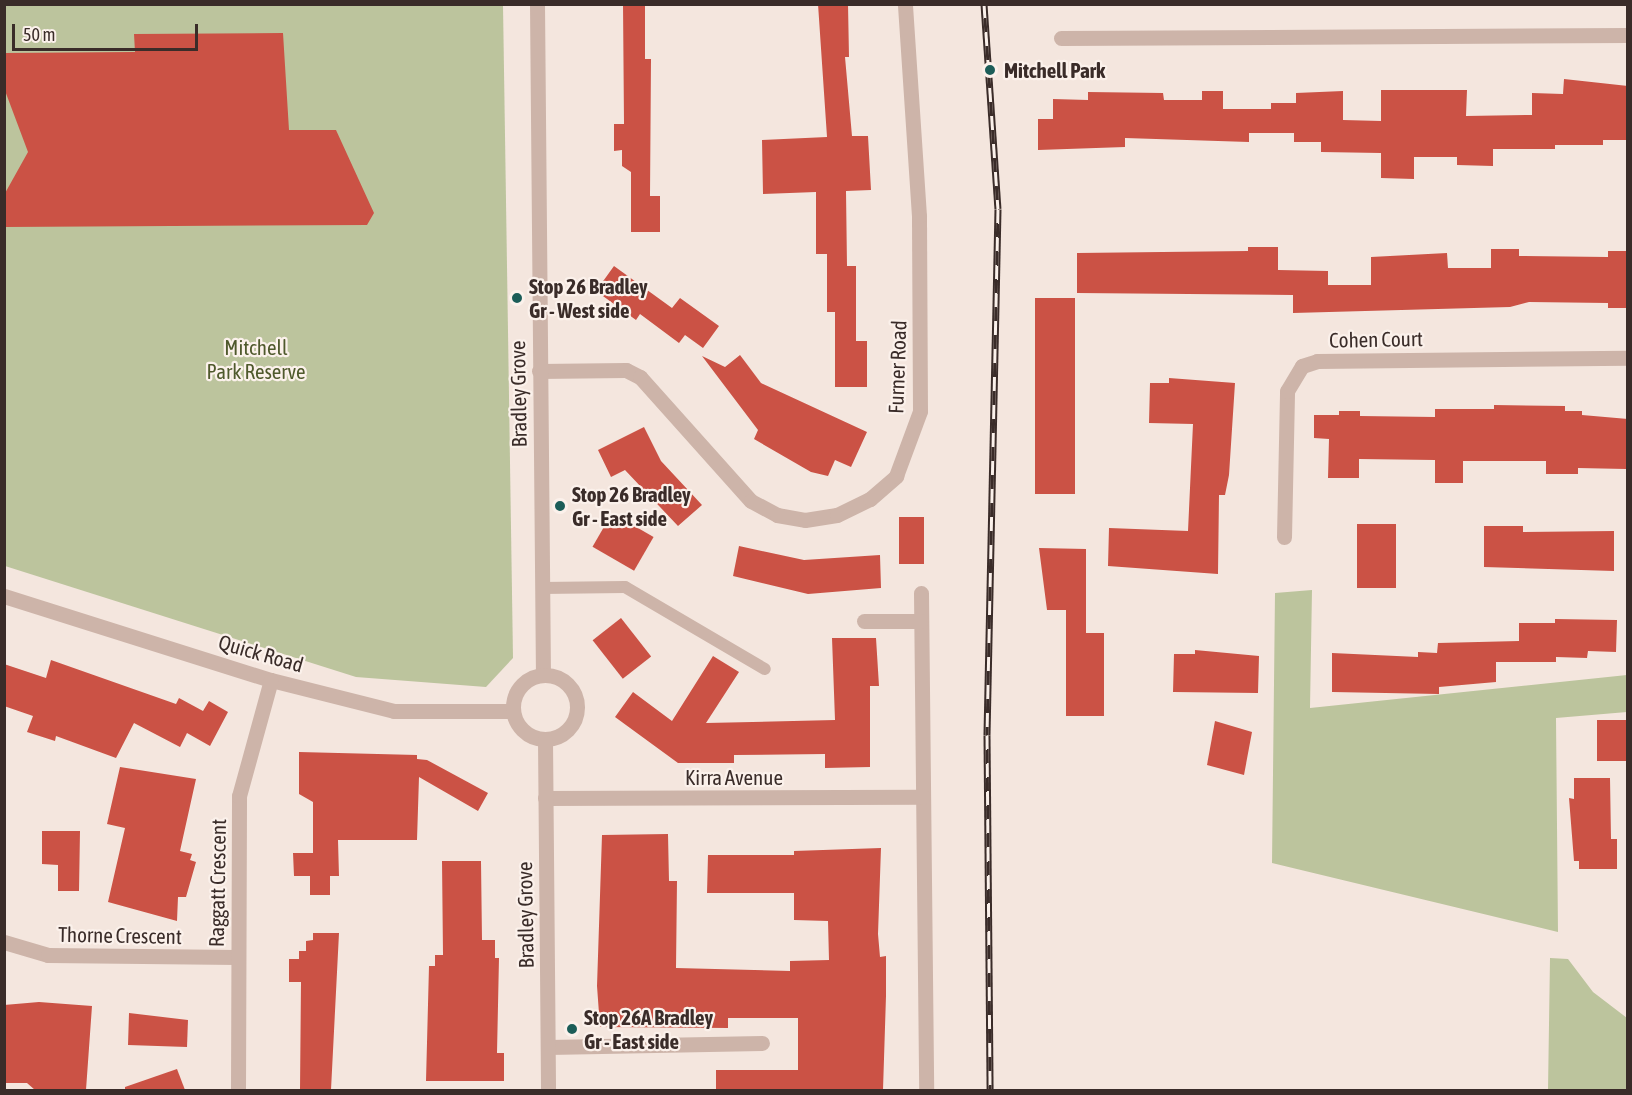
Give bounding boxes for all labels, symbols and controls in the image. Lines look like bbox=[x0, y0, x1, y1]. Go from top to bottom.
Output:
scale bar bbox=[15, 12, 201, 50]
text: 50 m bbox=[23, 24, 55, 45]
place label: Mitchell Park bbox=[1004, 57, 1105, 83]
marker: Mitchell Park bbox=[981, 61, 999, 79]
place label: Stop 26 Bradley Gr - West side bbox=[529, 273, 648, 323]
marker: Stop 26 Bradley Gr - West side bbox=[510, 291, 524, 305]
street label: Furner Road bbox=[883, 320, 911, 414]
street label: Cohen Court bbox=[1329, 326, 1423, 352]
park label: Mitchell Park Reserve bbox=[206, 334, 306, 384]
street label: Bradley Grove bbox=[504, 340, 532, 448]
place label: Stop 26 Bradley Gr - East side bbox=[572, 481, 691, 531]
marker: Stop 26 Bradley Gr - East side bbox=[553, 499, 567, 513]
street label: Quick Road bbox=[216, 629, 306, 677]
street label: Kirra Avenue bbox=[685, 764, 783, 790]
street label: Raggatt Crescent bbox=[203, 819, 231, 947]
street label: Bradley Grove bbox=[511, 861, 539, 969]
street label: Thorne Crescent bbox=[58, 921, 182, 949]
place label: Stop 26A Bradley Gr - East side bbox=[584, 1004, 713, 1054]
marker: Stop 26A Bradley Gr - East side bbox=[565, 1022, 579, 1036]

